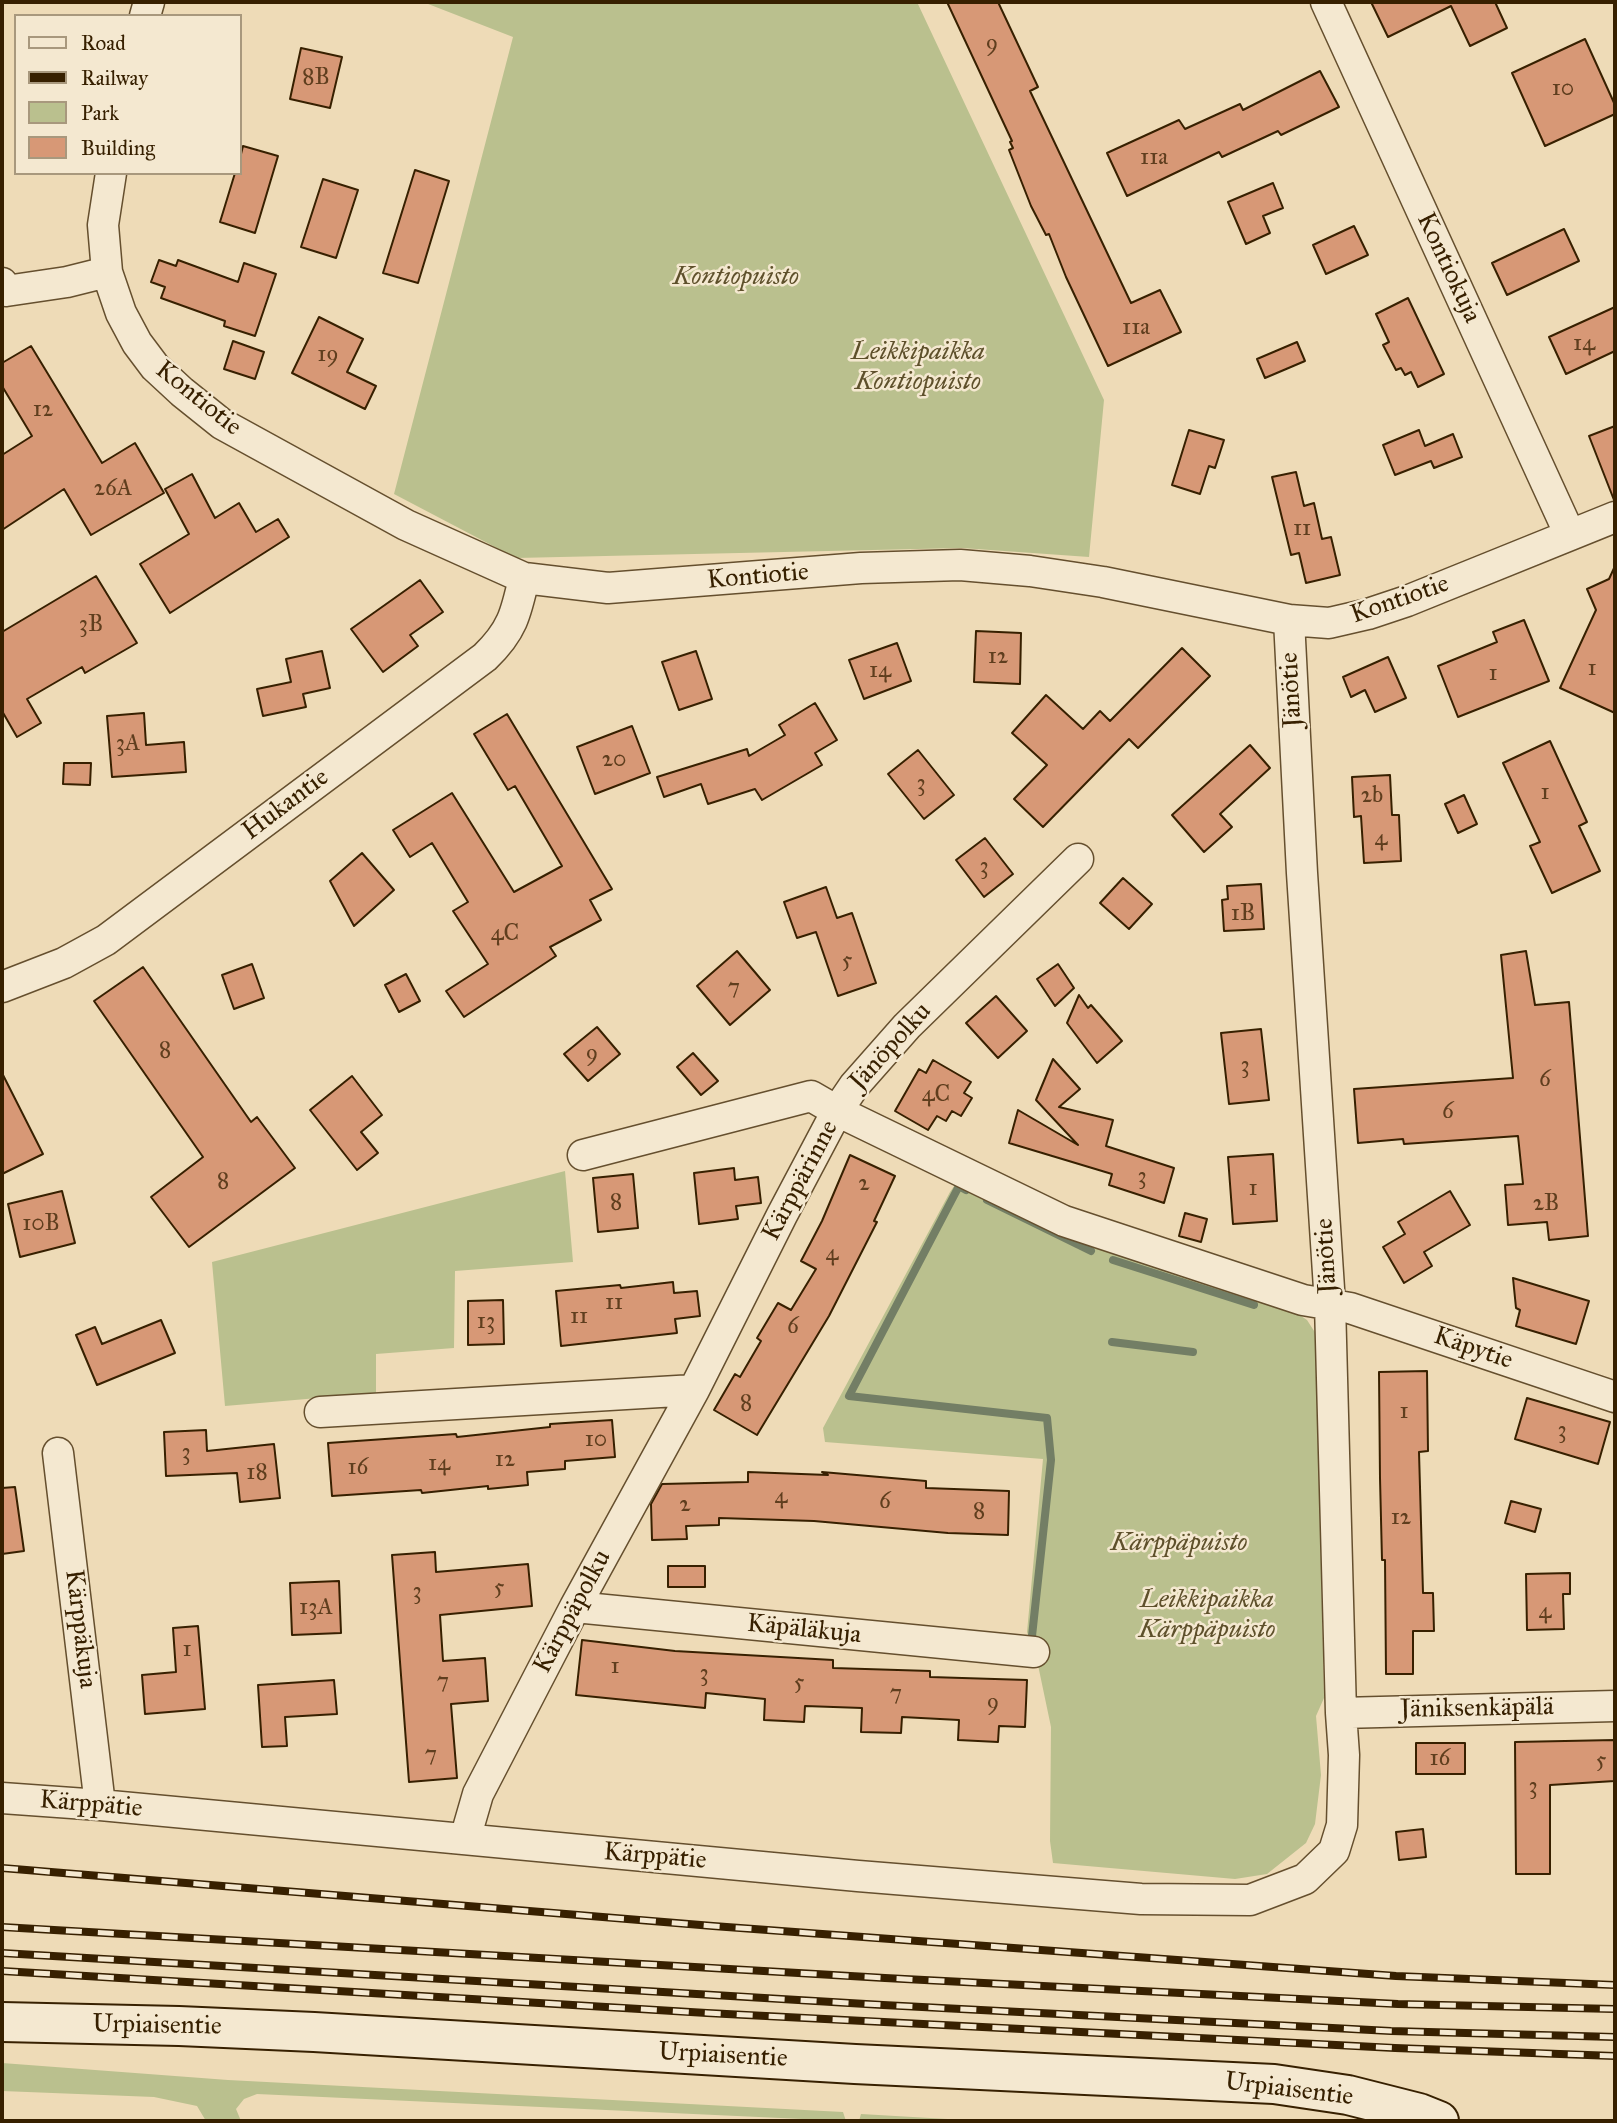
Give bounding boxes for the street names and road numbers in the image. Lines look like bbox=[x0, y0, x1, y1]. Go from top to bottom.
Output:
street label: Kontiokuja bbox=[1409, 208, 1487, 328]
street label: Kontiotie bbox=[149, 355, 247, 443]
street label: Kontiotie bbox=[706, 557, 810, 597]
street label: Kontiotie bbox=[1347, 569, 1453, 631]
street label: Jänötie bbox=[1274, 652, 1310, 728]
street label: Hukantie bbox=[237, 762, 335, 848]
street label: Jänöpolku bbox=[843, 997, 939, 1097]
street label: Kärppärinne bbox=[756, 1115, 846, 1247]
street label: Jänötie bbox=[1309, 1218, 1345, 1294]
street label: Käpytie bbox=[1429, 1321, 1517, 1377]
street label: Kärppäpolku bbox=[527, 1545, 619, 1679]
street label: Kärppäkuja bbox=[57, 1568, 103, 1690]
street label: Käpäläkuja bbox=[745, 1608, 863, 1652]
street label: Jäniksenkäpälä bbox=[1400, 1692, 1554, 1726]
street label: Kärppätie bbox=[38, 1785, 144, 1825]
street label: Kärppätie bbox=[602, 1837, 708, 1877]
street label: Urpiaisentie bbox=[92, 2009, 222, 2043]
street label: Urpiaisentie bbox=[658, 2037, 788, 2075]
street label: Urpiaisentie bbox=[1223, 2067, 1355, 2113]

